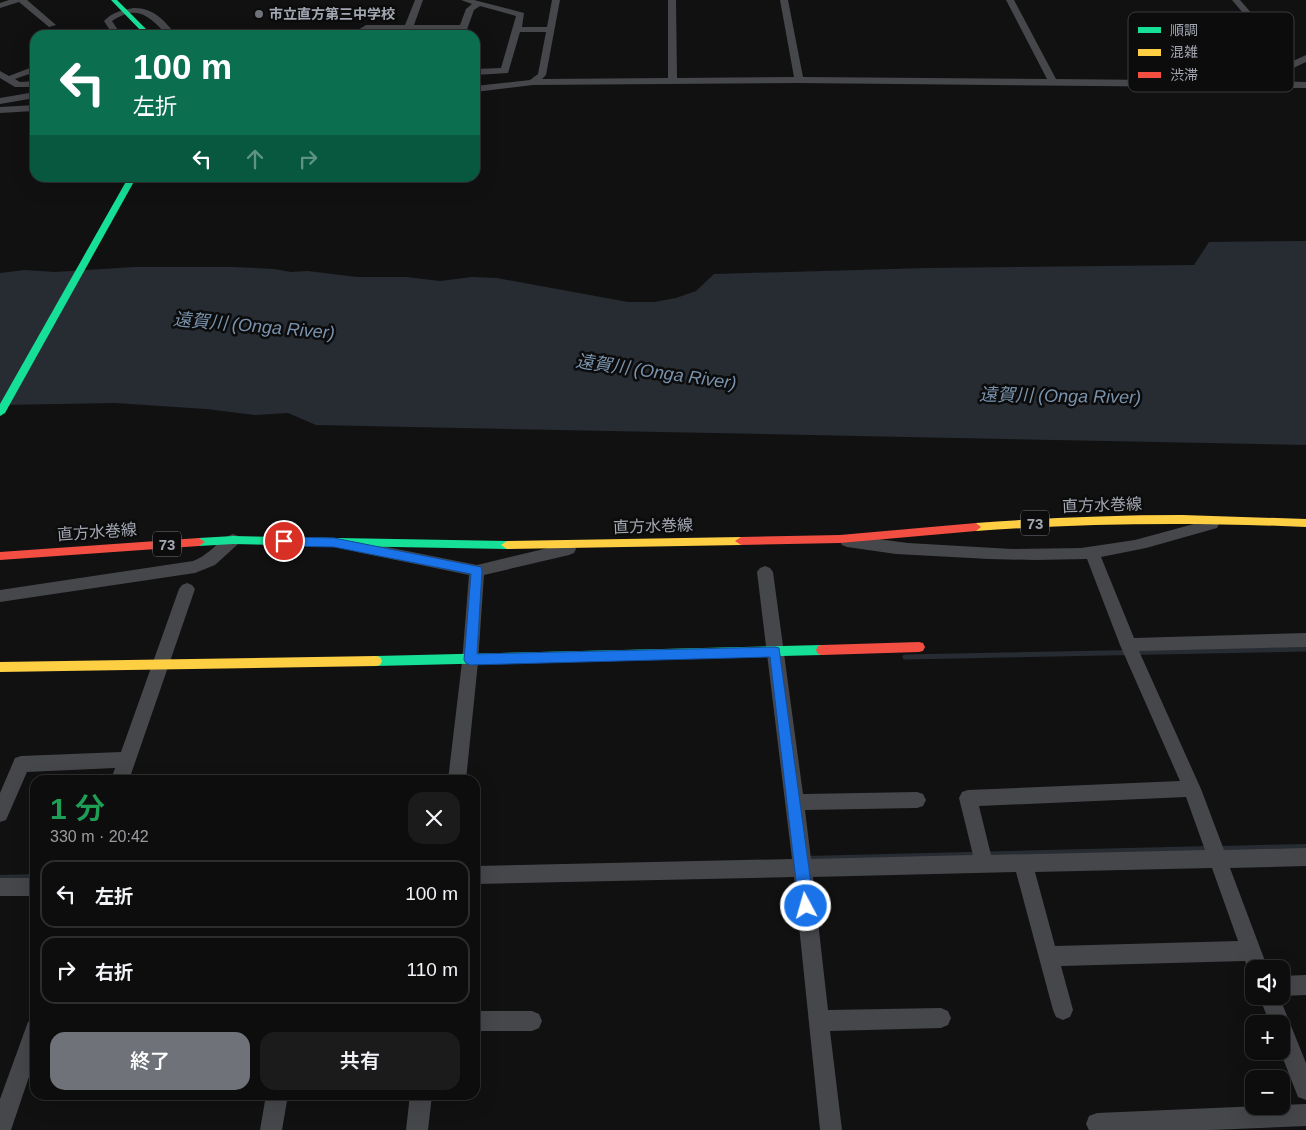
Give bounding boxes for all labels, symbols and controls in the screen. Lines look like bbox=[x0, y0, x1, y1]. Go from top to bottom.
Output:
place label: 市立直方第三中学校 bbox=[269, 6, 395, 22]
marker: 市立直方第三中学校 bbox=[253, 8, 265, 20]
legend bbox=[1128, 12, 1294, 92]
text: 順調 bbox=[1170, 22, 1198, 38]
text: 混雑 bbox=[1170, 44, 1198, 60]
text: 100 m bbox=[133, 47, 232, 86]
icon: left bbox=[50, 50, 115, 115]
text: 渋滞 bbox=[1170, 67, 1198, 83]
text: 左折 bbox=[133, 94, 177, 119]
icon: left bbox=[188, 145, 216, 173]
icon: ahead bbox=[241, 145, 269, 173]
icon: right bbox=[294, 145, 322, 173]
water label: 遠賀川 (Onga River) bbox=[172, 309, 336, 343]
water label: 遠賀川 (Onga River) bbox=[574, 351, 738, 393]
water label: 遠賀川 (Onga River) bbox=[979, 385, 1141, 407]
street label: 直方水巻線 bbox=[1062, 495, 1142, 515]
road number: 73 bbox=[1021, 510, 1049, 536]
street label: 直方水巻線 bbox=[613, 516, 693, 536]
pin bbox=[263, 520, 305, 562]
street label: 直方水巻線 bbox=[56, 521, 138, 543]
icon: arrive bbox=[270, 527, 298, 555]
road number: 73 bbox=[153, 532, 181, 556]
text: 1 分 bbox=[50, 792, 105, 825]
button: close bbox=[408, 792, 460, 844]
text: 330 m · 20:42 bbox=[50, 828, 149, 845]
position arrow bbox=[779, 879, 831, 931]
icon: left bbox=[52, 880, 80, 908]
text: 100 m bbox=[405, 883, 458, 904]
text: 左折 bbox=[95, 886, 133, 907]
icon: right bbox=[52, 956, 80, 984]
text: 110 m bbox=[407, 959, 458, 980]
map controls bbox=[1245, 960, 1290, 1115]
button: sound bbox=[1245, 960, 1290, 1005]
text: 右折 bbox=[95, 962, 133, 983]
button: + bbox=[1245, 1015, 1290, 1060]
button: 終了 bbox=[50, 1032, 250, 1090]
button: 共有 bbox=[260, 1032, 460, 1090]
button: − bbox=[1245, 1070, 1290, 1115]

